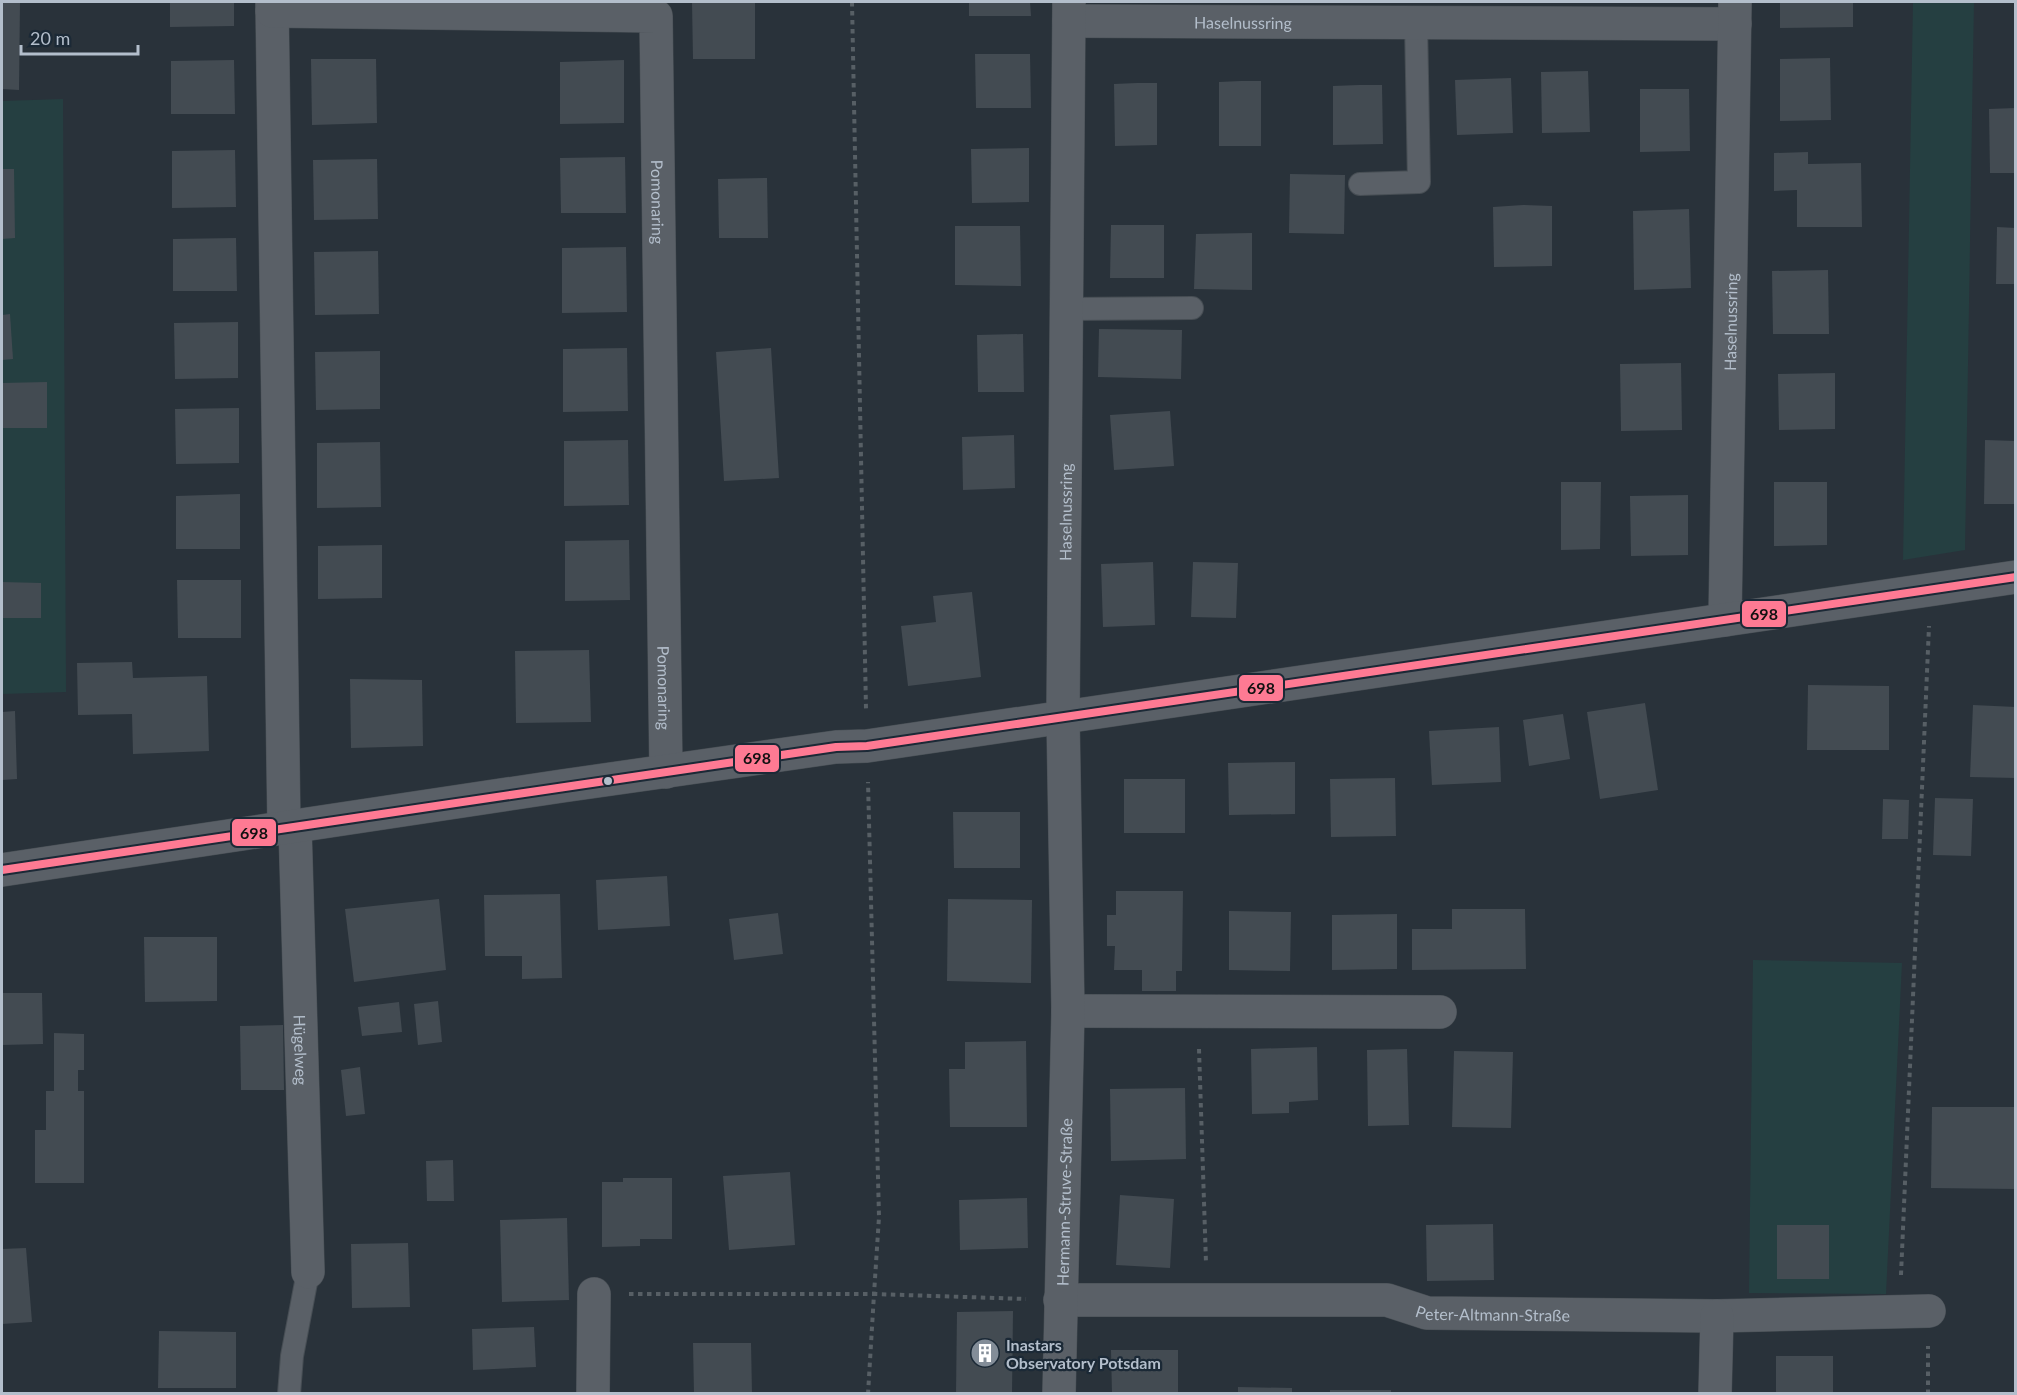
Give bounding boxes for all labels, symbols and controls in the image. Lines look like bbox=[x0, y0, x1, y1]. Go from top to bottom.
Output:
street label: Haselnussring bbox=[1194, 12, 1292, 32]
scale bar bbox=[21, 18, 138, 56]
text: 20 m bbox=[30, 27, 70, 49]
street label: Pomonaring bbox=[648, 160, 669, 244]
street label: Haselnussring bbox=[1720, 273, 1740, 371]
street label: Haselnussring bbox=[1055, 463, 1075, 561]
line badge: 698 bbox=[1741, 600, 1787, 628]
text: 698 bbox=[1750, 604, 1778, 623]
street label: Pomonaring bbox=[655, 646, 675, 730]
line badge: 698 bbox=[1238, 674, 1284, 702]
text: 698 bbox=[1247, 678, 1275, 697]
line badge: 698 bbox=[734, 744, 780, 773]
text: 698 bbox=[743, 748, 771, 767]
unlabelled marker bbox=[602, 775, 614, 787]
line badge: 698 bbox=[231, 818, 277, 847]
text: 698 bbox=[240, 823, 268, 842]
street label: Hügelweg bbox=[291, 1014, 312, 1086]
street label: Hermann-Struve-Straße bbox=[1052, 1118, 1075, 1286]
street label: Peter-Altmann-Straße bbox=[1414, 1301, 1570, 1324]
place label: Inastars Observatory Potsdam bbox=[1006, 1335, 1161, 1372]
building icon: Inastars Observatory Potsdam bbox=[969, 1337, 1001, 1369]

